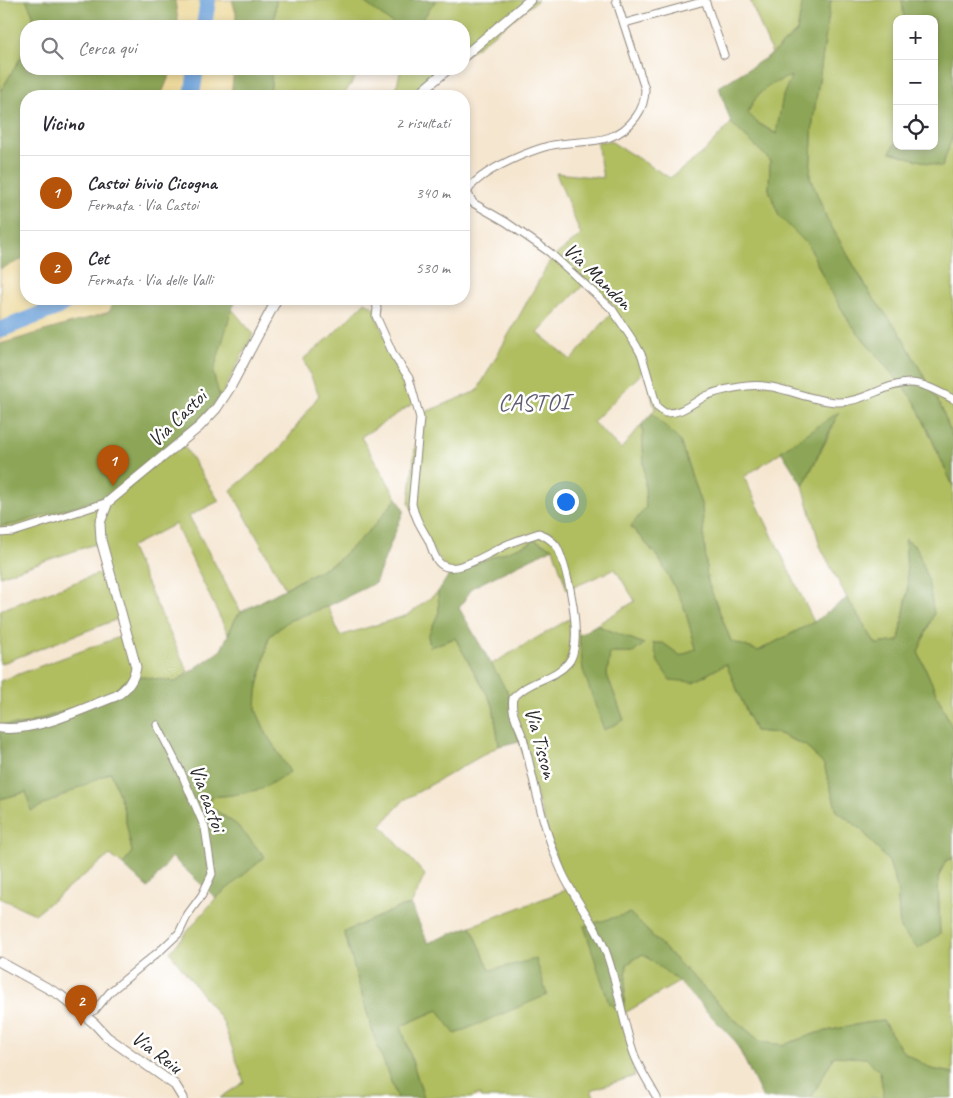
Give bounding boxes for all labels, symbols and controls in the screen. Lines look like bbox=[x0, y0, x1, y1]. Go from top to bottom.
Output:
map controls bbox=[893, 15, 938, 150]
button: + bbox=[893, 15, 938, 60]
search box bbox=[20, 20, 470, 75]
icon: search bbox=[38, 34, 66, 62]
text: Cerca qui bbox=[78, 36, 137, 60]
button: − bbox=[893, 60, 938, 105]
button: locate bbox=[893, 105, 938, 150]
text: Vicino bbox=[40, 110, 83, 136]
text: 2 risultati bbox=[396, 113, 450, 133]
text: Castoi bivio Cicogna bbox=[87, 171, 217, 195]
text: 1 bbox=[52, 183, 60, 203]
text: 340 m bbox=[416, 183, 450, 203]
text: Fermata · Via Castoi bbox=[87, 195, 199, 215]
street label: Via Mandon bbox=[558, 237, 639, 316]
text: Cet bbox=[87, 246, 109, 270]
text: 2 bbox=[52, 258, 60, 278]
text: 530 m bbox=[416, 258, 450, 278]
text: Fermata · Via delle Valli bbox=[87, 270, 213, 290]
street label: Via Castoi bbox=[142, 382, 214, 452]
district label: CASTOI bbox=[498, 387, 574, 417]
pin: 1 bbox=[97, 445, 129, 486]
your location bbox=[553, 489, 579, 515]
street label: Via Tisson bbox=[519, 705, 563, 783]
street label: Via castoi bbox=[184, 761, 233, 838]
pin: 2 bbox=[65, 985, 97, 1026]
street label: Via Reiu bbox=[127, 1025, 188, 1080]

